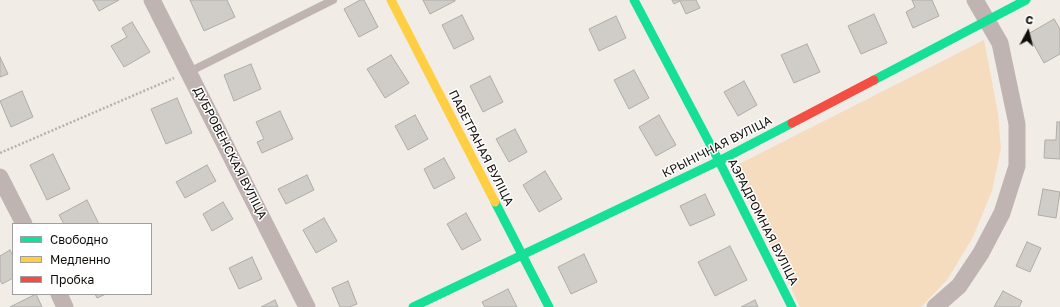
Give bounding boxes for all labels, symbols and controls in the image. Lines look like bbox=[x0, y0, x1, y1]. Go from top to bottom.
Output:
north arrow bbox=[1008, 12, 1048, 52]
text: С bbox=[1025, 13, 1034, 27]
street label: ДУБРОВЕНСКАЯ ВУЛІЦА bbox=[190, 84, 270, 222]
street label: ПАВЕТРАНАЯ ВУЛІЦА bbox=[446, 88, 516, 208]
street label: КРЫНІЧНАЯ ВУЛІЦА bbox=[660, 113, 774, 181]
street label: АЭРАДРОМНАЯ ВУЛІЦА bbox=[725, 156, 801, 288]
legend bbox=[12, 223, 152, 295]
text: Свободно bbox=[50, 232, 108, 247]
text: Медленно bbox=[50, 252, 110, 267]
text: Пробка bbox=[50, 272, 94, 287]

